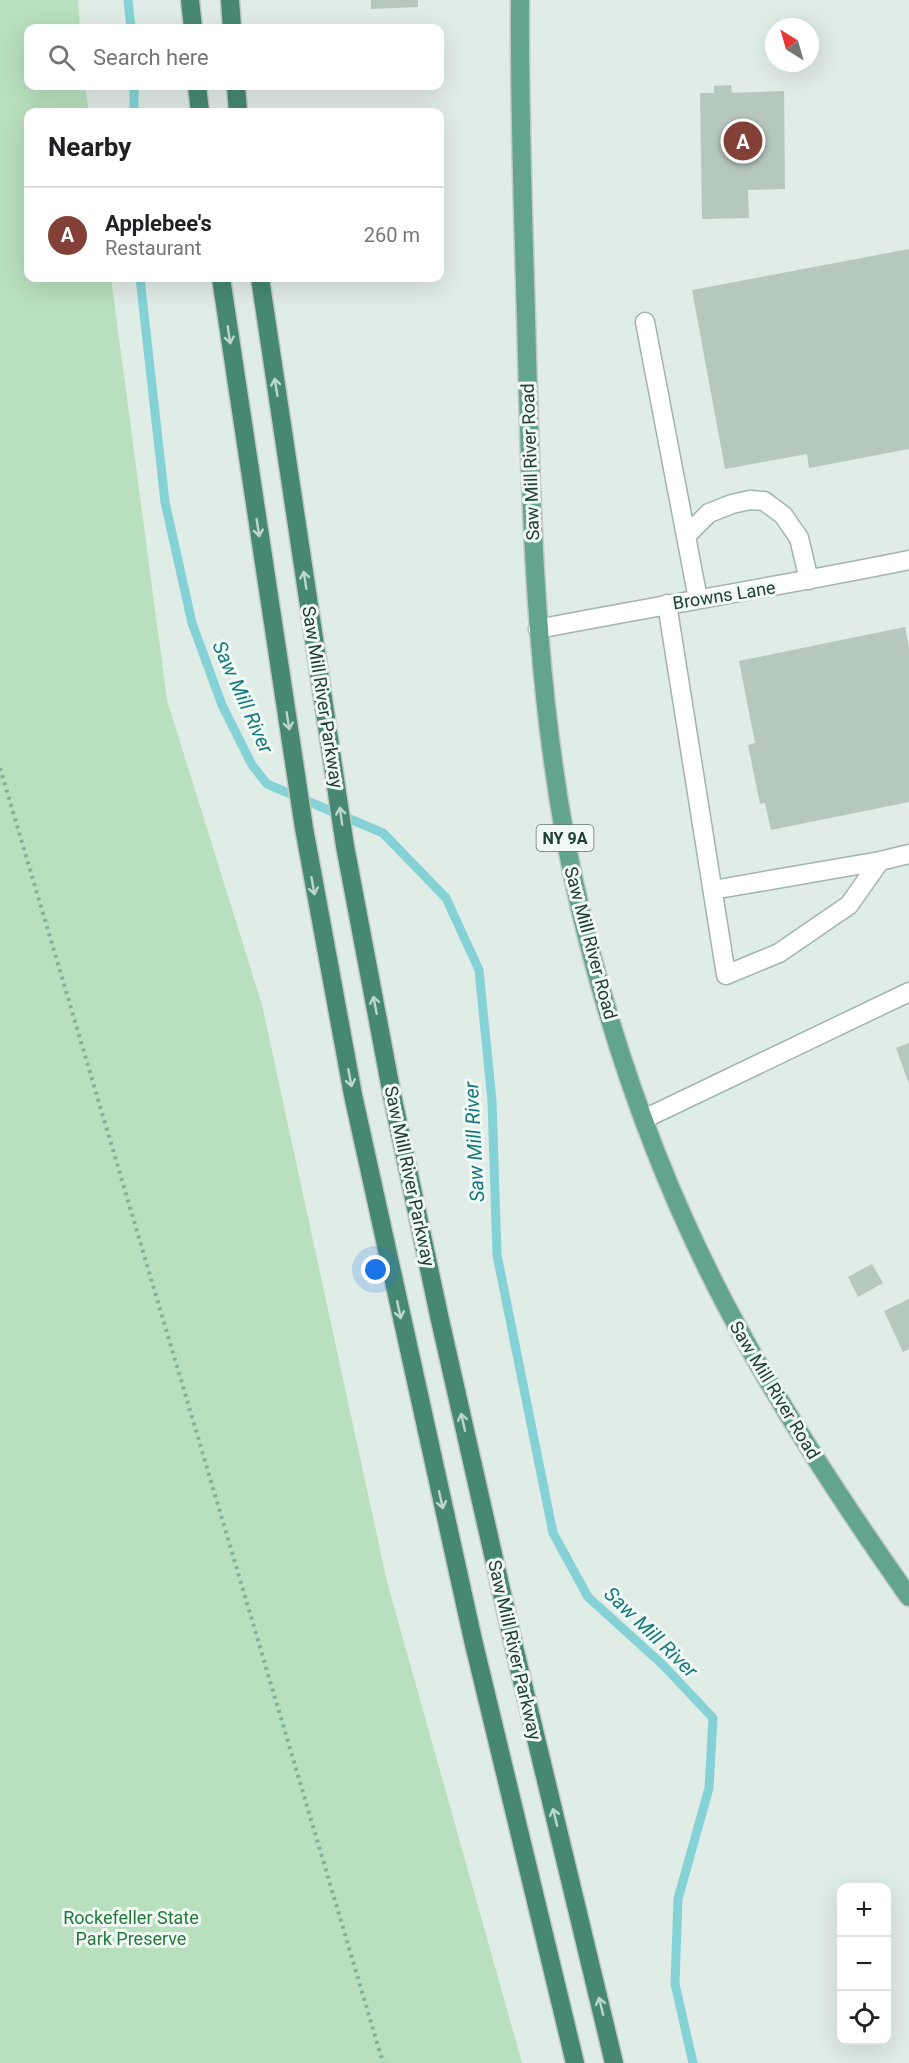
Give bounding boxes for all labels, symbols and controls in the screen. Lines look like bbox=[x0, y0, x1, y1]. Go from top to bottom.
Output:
north arrow bbox=[765, 18, 819, 72]
search box bbox=[24, 24, 444, 90]
icon: search bbox=[45, 41, 78, 74]
text: Search here bbox=[93, 45, 209, 70]
pin: A bbox=[724, 118, 762, 164]
text: Nearby bbox=[48, 132, 131, 162]
text: Applebee's bbox=[105, 211, 212, 236]
text: A bbox=[61, 223, 74, 247]
text: 260 m bbox=[364, 223, 420, 247]
text: Restaurant bbox=[105, 236, 202, 260]
one-way arrow bbox=[224, 325, 235, 345]
one-way arrow bbox=[271, 378, 282, 398]
street label: Saw Mill River Road bbox=[517, 383, 543, 541]
one-way arrow bbox=[253, 518, 264, 538]
one-way arrow bbox=[300, 571, 311, 591]
street label: Browns Lane bbox=[671, 577, 777, 613]
street label: Saw Mill River Parkway bbox=[298, 605, 348, 790]
water label: Saw Mill River bbox=[208, 637, 279, 758]
one-way arrow bbox=[282, 711, 293, 730]
one-way arrow bbox=[336, 806, 347, 826]
road number: NY 9A bbox=[536, 825, 594, 851]
street label: Saw Mill River Road bbox=[561, 864, 621, 1022]
one-way arrow bbox=[308, 876, 319, 895]
one-way arrow bbox=[369, 996, 380, 1016]
one-way arrow bbox=[345, 1067, 356, 1087]
water label: Saw Mill River bbox=[459, 1080, 489, 1203]
street label: Saw Mill River Parkway bbox=[381, 1084, 439, 1269]
your location bbox=[361, 1255, 390, 1284]
one-way arrow bbox=[394, 1299, 405, 1319]
street label: Saw Mill River Road bbox=[726, 1317, 824, 1463]
one-way arrow bbox=[457, 1413, 468, 1432]
one-way arrow bbox=[436, 1490, 447, 1509]
street label: Saw Mill River Parkway bbox=[484, 1558, 546, 1742]
water label: Saw Mill River bbox=[599, 1582, 704, 1683]
one-way arrow bbox=[548, 1807, 560, 1826]
map controls bbox=[837, 1883, 891, 2045]
button: + bbox=[837, 1883, 891, 1937]
park label: Rockefeller State Park Preserve bbox=[63, 1907, 199, 1949]
button: − bbox=[837, 1937, 891, 1991]
button: locate bbox=[837, 1991, 891, 2045]
one-way arrow bbox=[594, 1997, 606, 2016]

